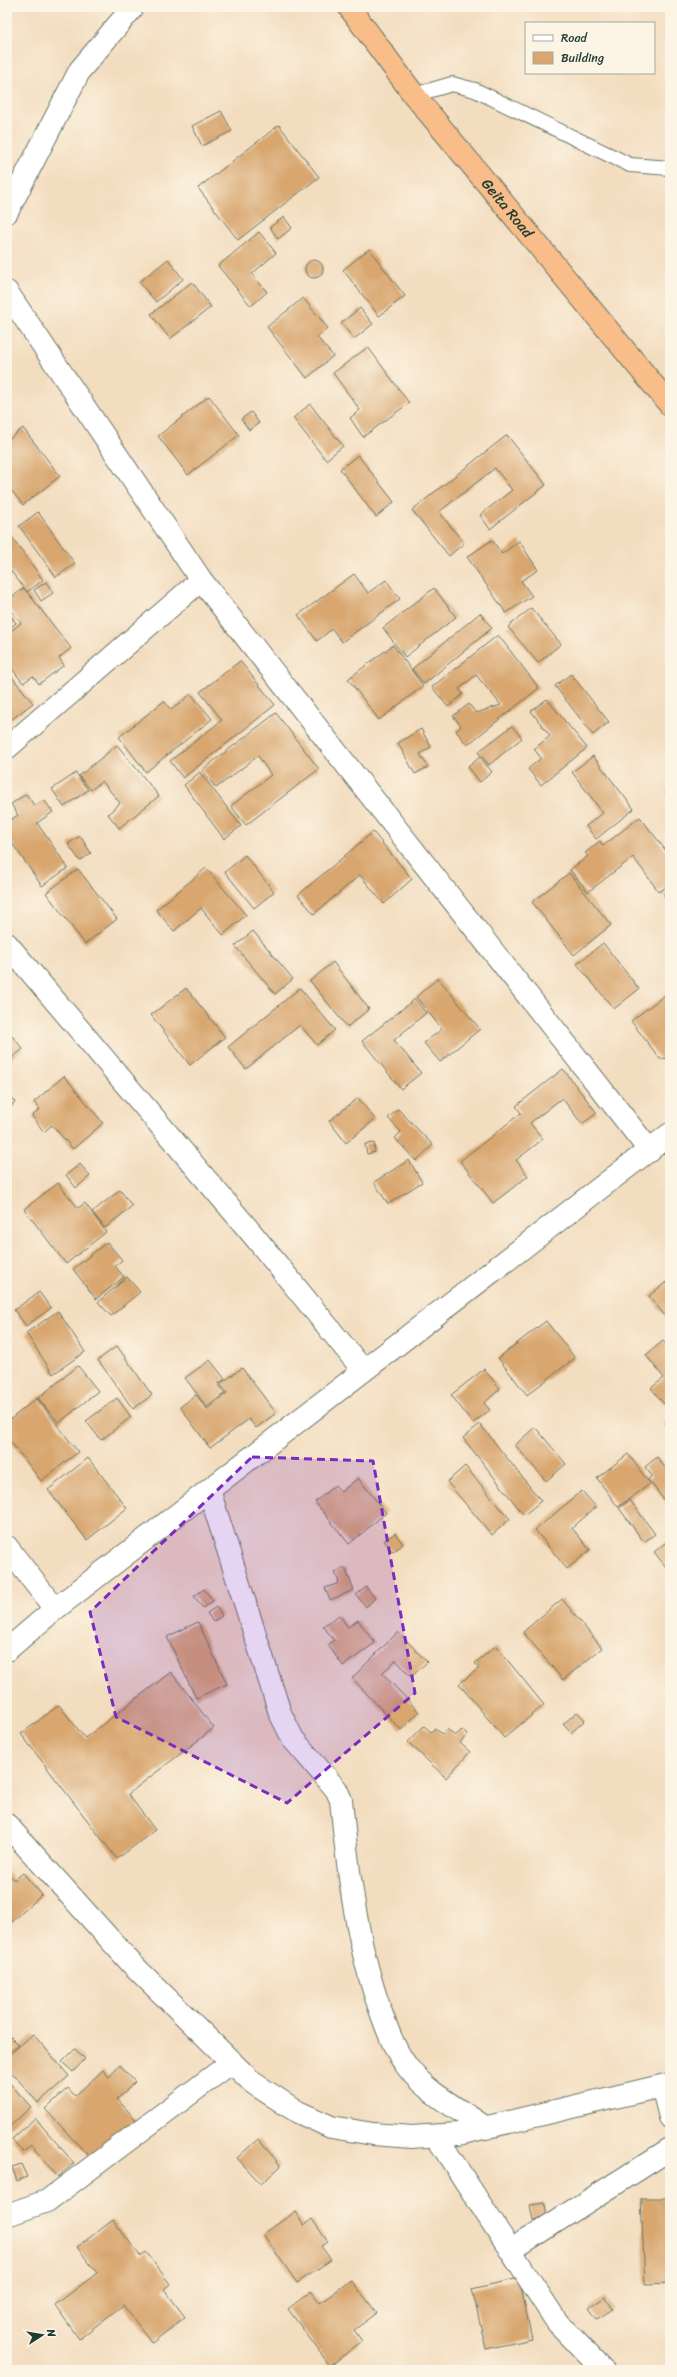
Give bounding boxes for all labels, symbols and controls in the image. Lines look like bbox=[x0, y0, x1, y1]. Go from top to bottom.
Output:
legend bbox=[525, 22, 655, 74]
text: Road bbox=[561, 27, 588, 49]
text: Building bbox=[561, 47, 604, 69]
street label: Geita Road bbox=[475, 172, 541, 245]
north arrow bbox=[22, 2315, 62, 2355]
text: N bbox=[41, 2326, 61, 2339]

